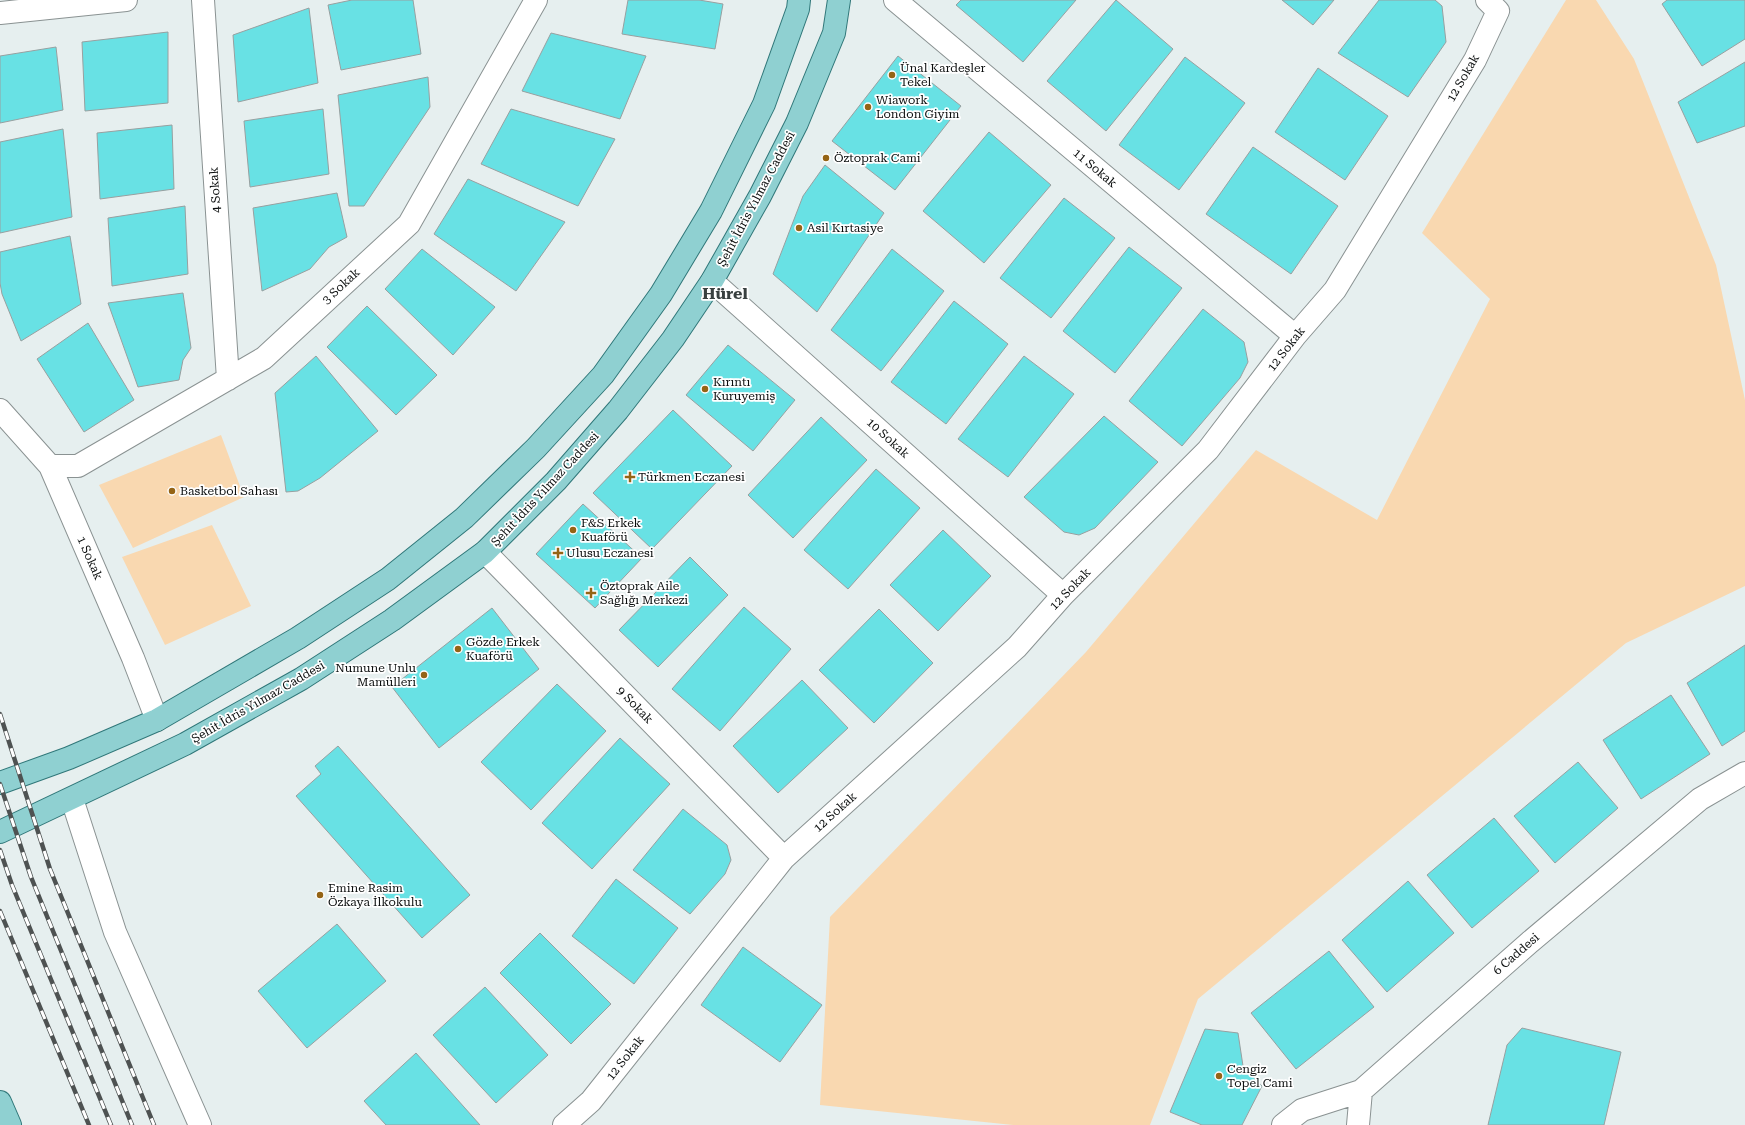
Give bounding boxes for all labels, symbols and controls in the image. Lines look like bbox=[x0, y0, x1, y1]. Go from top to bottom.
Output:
street label: 12 Sokak bbox=[1444, 51, 1482, 104]
place label: Ünal Kardeşler Tekel bbox=[900, 61, 986, 89]
marker: Ünal Kardeşler Tekel bbox=[887, 70, 897, 80]
place label: Wiawork London Giyim bbox=[876, 93, 959, 121]
marker: Wiawork London Giyim bbox=[863, 102, 873, 112]
street label: Şehit İdris Yılmaz Caddesi bbox=[714, 129, 798, 269]
street label: 11 Sokak bbox=[1070, 146, 1120, 191]
place label: Öztoprak Cami bbox=[834, 151, 921, 165]
marker: Öztoprak Cami bbox=[821, 153, 831, 163]
street label: 4 Sokak bbox=[206, 166, 224, 213]
place label: Asil Kırtasiye bbox=[807, 221, 884, 235]
marker: Asil Kırtasiye bbox=[794, 223, 804, 233]
street label: 3 Sokak bbox=[319, 265, 363, 307]
district label: Hürel bbox=[702, 284, 748, 303]
street label: 12 Sokak bbox=[1264, 324, 1308, 374]
place label: Kırıntı Kuruyemiş bbox=[713, 375, 776, 403]
marker: Kırıntı Kuruyemiş bbox=[700, 384, 710, 394]
street label: 10 Sokak bbox=[864, 415, 913, 461]
street label: Şehit İdris Yılmaz Caddesi bbox=[488, 429, 602, 549]
place label: Türkmen Eczanesi bbox=[638, 470, 745, 484]
marker: Türkmen Eczanesi bbox=[625, 472, 635, 482]
place label: Basketbol Sahası bbox=[180, 484, 278, 498]
marker: Basketbol Sahası bbox=[167, 486, 177, 496]
place label: F&S Erkek Kuaförü bbox=[581, 516, 642, 544]
marker: F&S Erkek Kuaförü bbox=[568, 525, 578, 535]
street label: 1 Sokak bbox=[74, 534, 106, 582]
place label: Ulusu Eczanesi bbox=[566, 546, 654, 560]
marker: Ulusu Eczanesi bbox=[553, 548, 563, 558]
street label: 12 Sokak bbox=[1047, 565, 1094, 613]
place label: Öztoprak Aile Sağlığı Merkezi bbox=[600, 579, 688, 607]
marker: Öztoprak Aile Sağlığı Merkezi bbox=[585, 587, 597, 599]
place label: Gözde Erkek Kuaförü bbox=[466, 635, 540, 663]
marker: Gözde Erkek Kuaförü bbox=[453, 644, 463, 654]
street label: Şehit İdris Yılmaz Caddesi bbox=[189, 658, 327, 746]
place label: Numune Unlu Mamülleri bbox=[335, 661, 416, 689]
marker: Numune Unlu Mamülleri bbox=[419, 670, 429, 680]
street label: 9 Sokak bbox=[614, 684, 656, 727]
street label: 12 Sokak bbox=[811, 789, 860, 835]
place label: Emine Rasim Özkaya İlkokulu bbox=[328, 881, 422, 909]
marker: Emine Rasim Özkaya İlkokulu bbox=[315, 890, 325, 900]
street label: 6 Caddesi bbox=[1490, 930, 1542, 978]
street label: 12 Sokak bbox=[603, 1033, 647, 1083]
place label: Cengiz Topel Cami bbox=[1227, 1062, 1293, 1090]
marker: Cengiz Topel Cami bbox=[1214, 1071, 1224, 1081]

